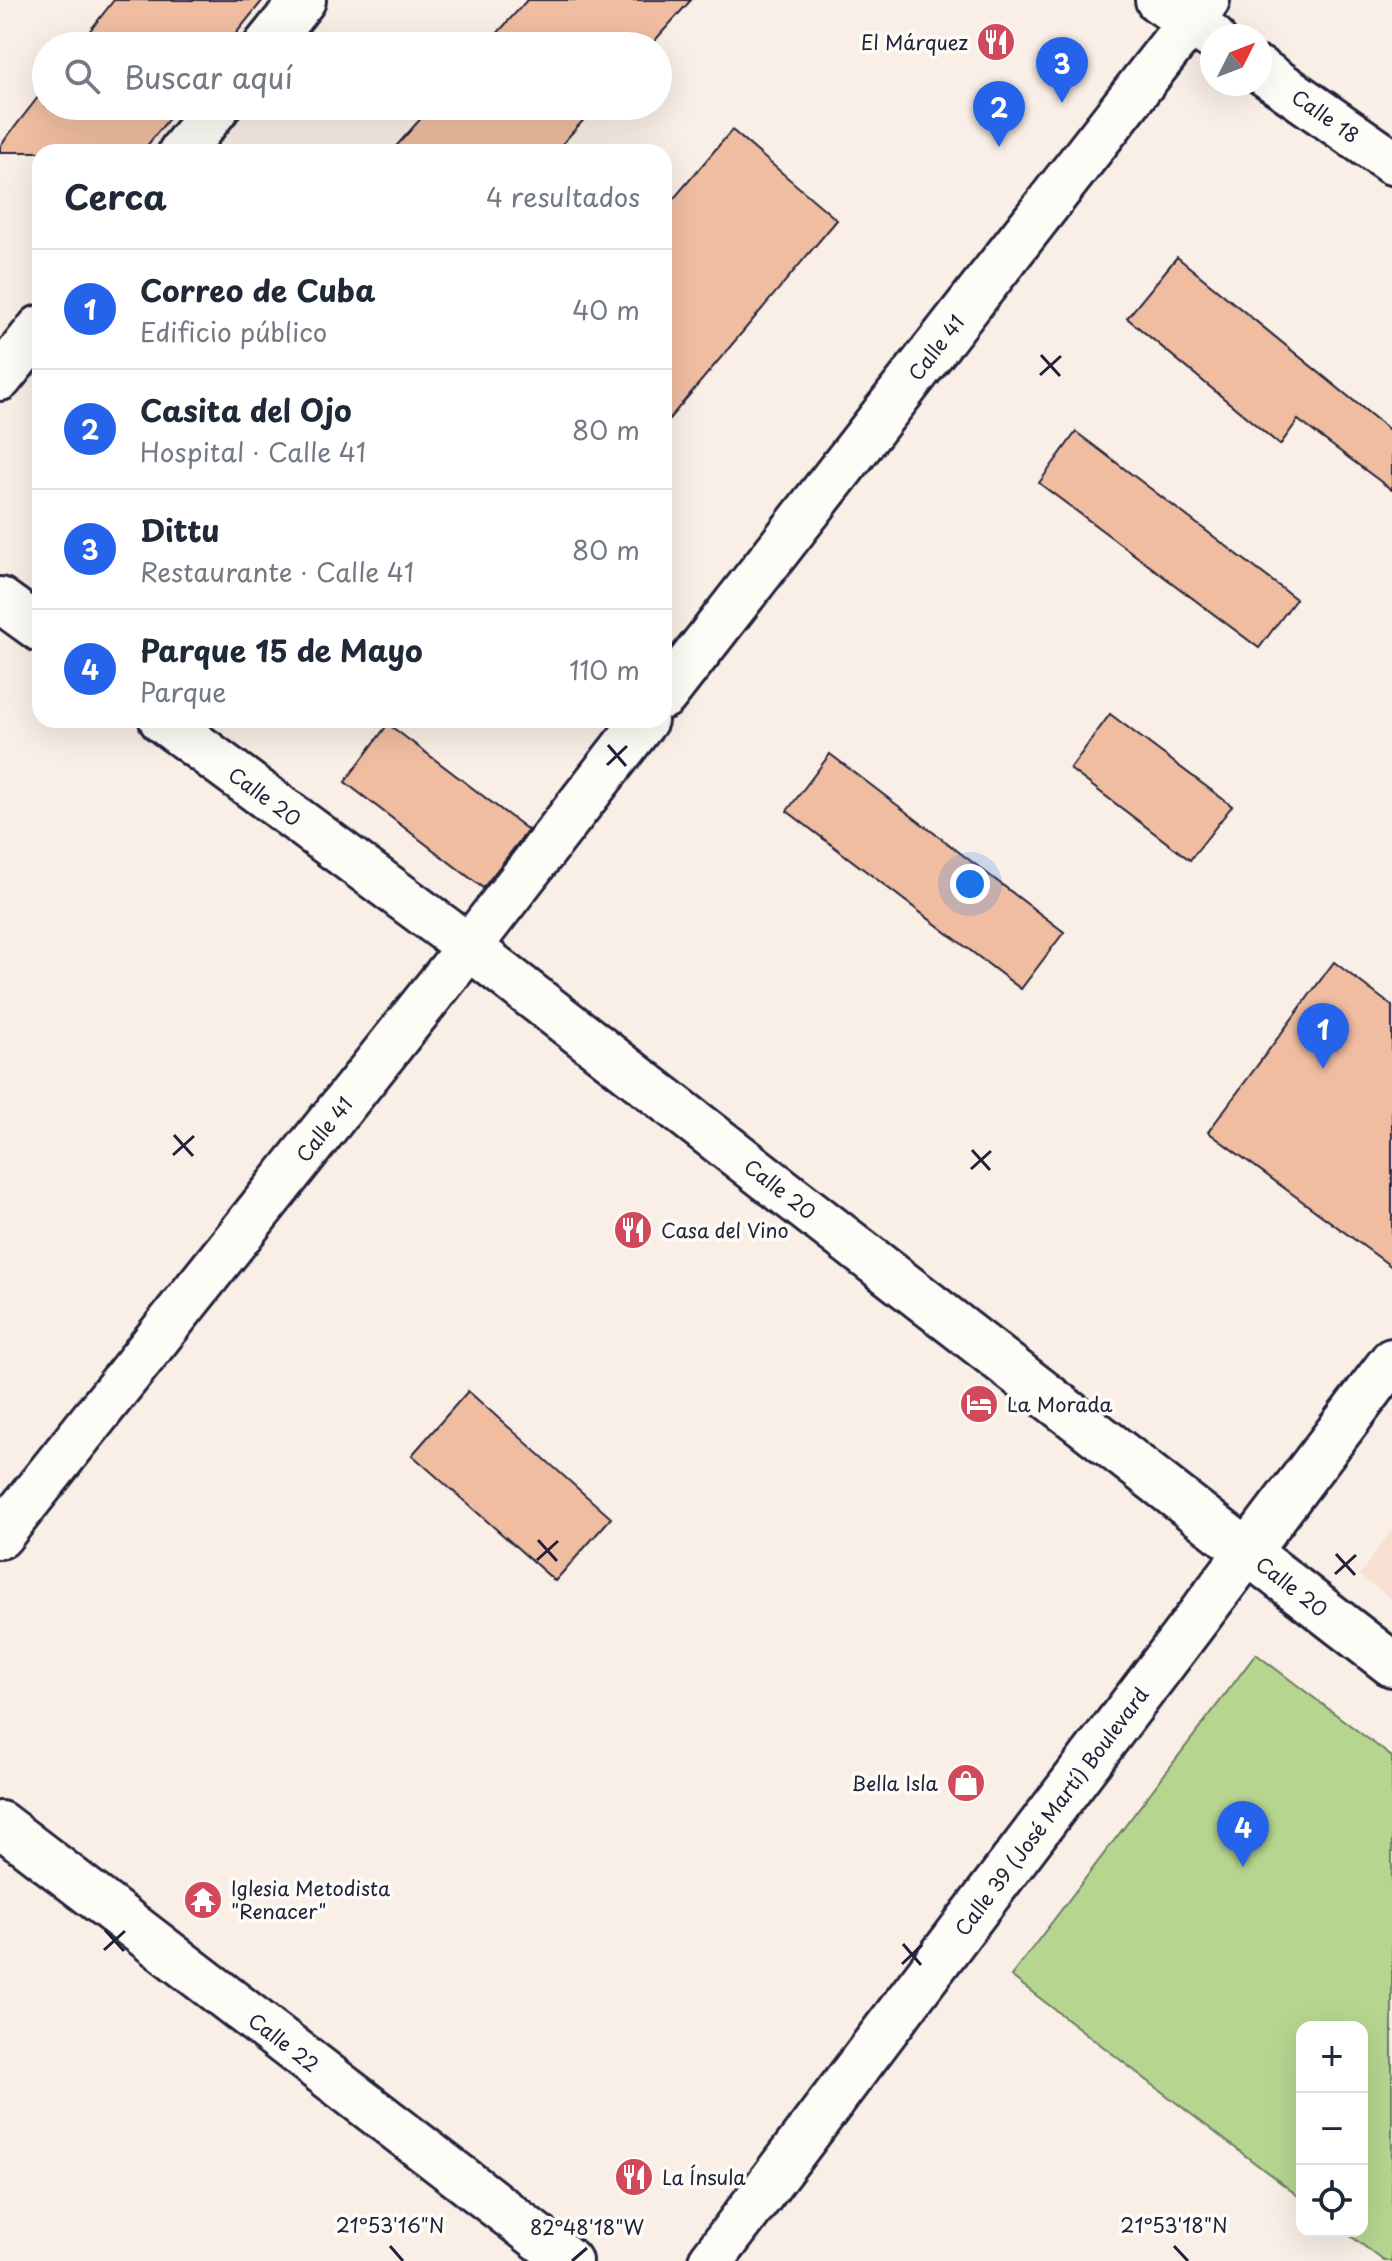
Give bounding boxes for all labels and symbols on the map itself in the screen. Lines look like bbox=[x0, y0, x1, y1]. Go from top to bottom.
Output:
restaurant icon: El Márquez bbox=[975, 21, 1017, 63]
north arrow bbox=[1200, 24, 1272, 96]
place label: El Márquez bbox=[861, 27, 968, 57]
pin: 3 bbox=[1036, 37, 1088, 103]
pin: 2 bbox=[973, 81, 1025, 147]
street label: Calle 18 bbox=[1286, 82, 1366, 150]
street label: Calle 41 bbox=[901, 308, 971, 387]
street label: Calle 20 bbox=[222, 759, 307, 833]
your location bbox=[950, 864, 990, 904]
pin: 1 bbox=[1297, 1003, 1349, 1069]
street label: Calle 41 bbox=[288, 1090, 359, 1168]
street label: Calle 20 bbox=[738, 1151, 823, 1226]
restaurant icon: Casa del Vino bbox=[612, 1209, 654, 1251]
place label: Casa del Vino bbox=[661, 1215, 789, 1245]
hotel icon: La Morada bbox=[958, 1383, 1000, 1425]
place label: La Morada bbox=[1007, 1389, 1112, 1419]
street label: Calle 20 bbox=[1250, 1549, 1334, 1624]
street label: Calle 39 (José Martí) Boulevard bbox=[947, 1681, 1155, 1942]
shop icon: Bella Isla bbox=[945, 1762, 987, 1804]
place label: Bella Isla bbox=[851, 1768, 939, 1798]
pin: 4 bbox=[1217, 1801, 1269, 1867]
place label: Iglesia Metodista "Renacer" bbox=[231, 1873, 390, 1926]
temple icon: Iglesia Metodista "Renacer" bbox=[182, 1879, 224, 1921]
street label: Calle 22 bbox=[242, 2005, 326, 2079]
restaurant icon: La Ínsula bbox=[613, 2156, 655, 2198]
place label: La Ínsula bbox=[662, 2162, 746, 2192]
text: 21°53'16"N bbox=[336, 2210, 444, 2240]
text: 21°53'18"N bbox=[1120, 2210, 1228, 2240]
text: 82°48'18"W bbox=[530, 2212, 644, 2242]

